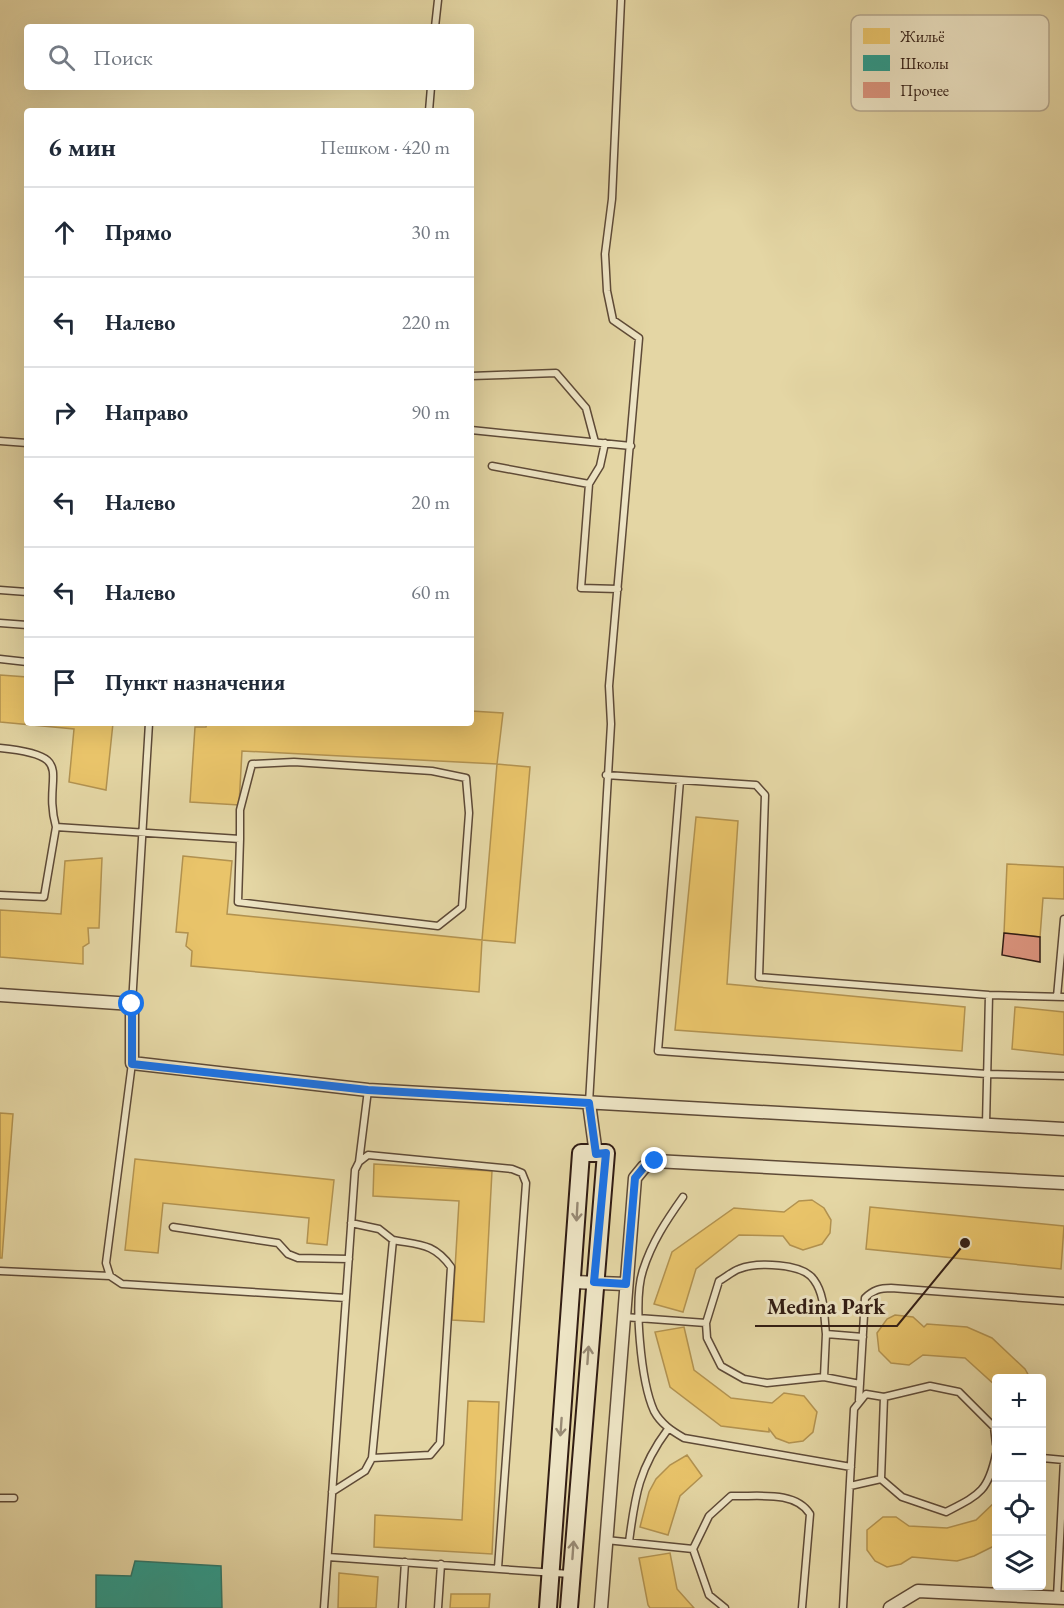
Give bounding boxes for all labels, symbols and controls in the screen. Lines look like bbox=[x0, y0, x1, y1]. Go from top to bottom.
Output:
legend bbox=[851, 15, 1049, 111]
search box bbox=[24, 24, 474, 90]
text: Жильё bbox=[899, 26, 945, 47]
icon: search bbox=[45, 41, 78, 74]
text: Поиск bbox=[93, 43, 153, 72]
text: Школы bbox=[900, 53, 949, 74]
text: Прочее bbox=[900, 80, 949, 101]
text: 6 мин bbox=[48, 130, 116, 164]
text: Пешком · 420 m bbox=[320, 134, 450, 160]
icon: ahead bbox=[48, 216, 81, 249]
text: Прямо bbox=[105, 218, 172, 247]
text: 30 m bbox=[411, 219, 450, 245]
icon: left bbox=[48, 306, 81, 339]
text: Налево bbox=[105, 308, 175, 337]
text: 220 m bbox=[402, 309, 450, 335]
icon: right bbox=[48, 396, 81, 429]
text: Направо bbox=[105, 398, 188, 427]
text: 90 m bbox=[411, 399, 450, 425]
icon: left bbox=[48, 486, 81, 519]
text: Налево bbox=[105, 488, 175, 517]
text: 20 m bbox=[411, 489, 450, 515]
icon: left bbox=[48, 576, 81, 609]
text: Налево bbox=[105, 578, 175, 607]
text: 60 m bbox=[411, 579, 450, 605]
icon: arrive bbox=[48, 666, 81, 699]
text: Пункт назначения bbox=[105, 668, 285, 697]
route start bbox=[118, 990, 144, 1016]
route end bbox=[641, 1147, 667, 1173]
one-way arrow bbox=[571, 1201, 582, 1221]
callout: Medina Park bbox=[755, 1286, 897, 1326]
text: Medina Park bbox=[767, 1292, 886, 1321]
one-way arrow bbox=[583, 1346, 594, 1366]
map controls bbox=[992, 1374, 1046, 1590]
button: + bbox=[992, 1374, 1046, 1428]
one-way arrow bbox=[556, 1417, 567, 1437]
button: − bbox=[992, 1428, 1046, 1482]
button: locate bbox=[992, 1482, 1046, 1536]
button: layers bbox=[992, 1536, 1046, 1590]
one-way arrow bbox=[568, 1540, 579, 1560]

